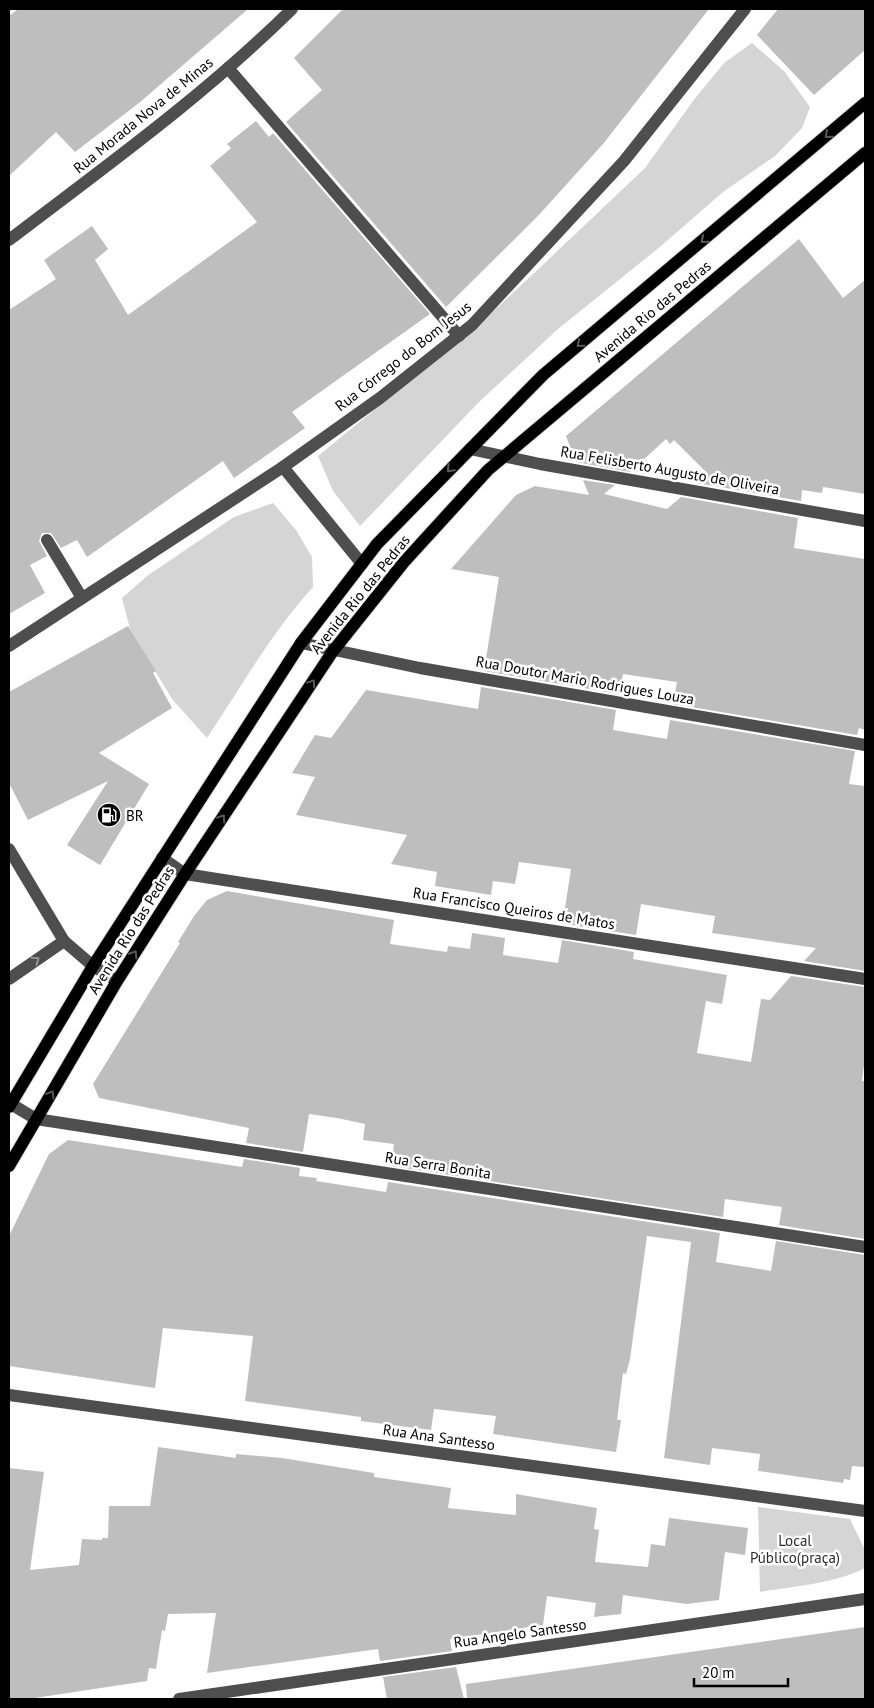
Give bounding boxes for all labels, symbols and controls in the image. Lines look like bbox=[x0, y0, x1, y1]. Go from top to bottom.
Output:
street label: Rua Morada Nova de Minas bbox=[69, 53, 217, 177]
one-way arrow bbox=[825, 129, 834, 138]
one-way arrow bbox=[701, 234, 710, 242]
street label: Avenida Rio das Pedras bbox=[589, 256, 715, 366]
street label: Rua Córrego do Bom Jesus bbox=[331, 297, 475, 415]
one-way arrow bbox=[576, 339, 585, 348]
street label: Rua Felisberto Augusto de Oliveira bbox=[559, 441, 781, 499]
one-way arrow bbox=[447, 463, 456, 472]
street label: Avenida Rio das Pedras bbox=[306, 531, 414, 657]
street label: Rua Doutor Mario Rodrigues Louza bbox=[474, 651, 696, 709]
one-way arrow bbox=[306, 679, 315, 688]
fuel station icon: BR bbox=[96, 802, 122, 828]
place label: BR bbox=[126, 806, 144, 825]
one-way arrow bbox=[216, 814, 225, 824]
street label: Avenida Rio das Pedras bbox=[84, 862, 178, 998]
street label: Rua Francisco Queiros de Matos bbox=[412, 883, 616, 933]
one-way arrow bbox=[128, 951, 137, 960]
one-way arrow bbox=[30, 957, 40, 966]
one-way arrow bbox=[44, 1090, 54, 1099]
street label: Rua Serra Bonita bbox=[384, 1147, 492, 1183]
street label: Rua Ana Santesso bbox=[382, 1420, 496, 1454]
park label: Local Público(praça) bbox=[750, 1531, 840, 1567]
street label: Rua Angelo Santesso bbox=[452, 1614, 588, 1652]
scale bar bbox=[694, 1656, 788, 1688]
text: 20 m bbox=[702, 1663, 735, 1682]

